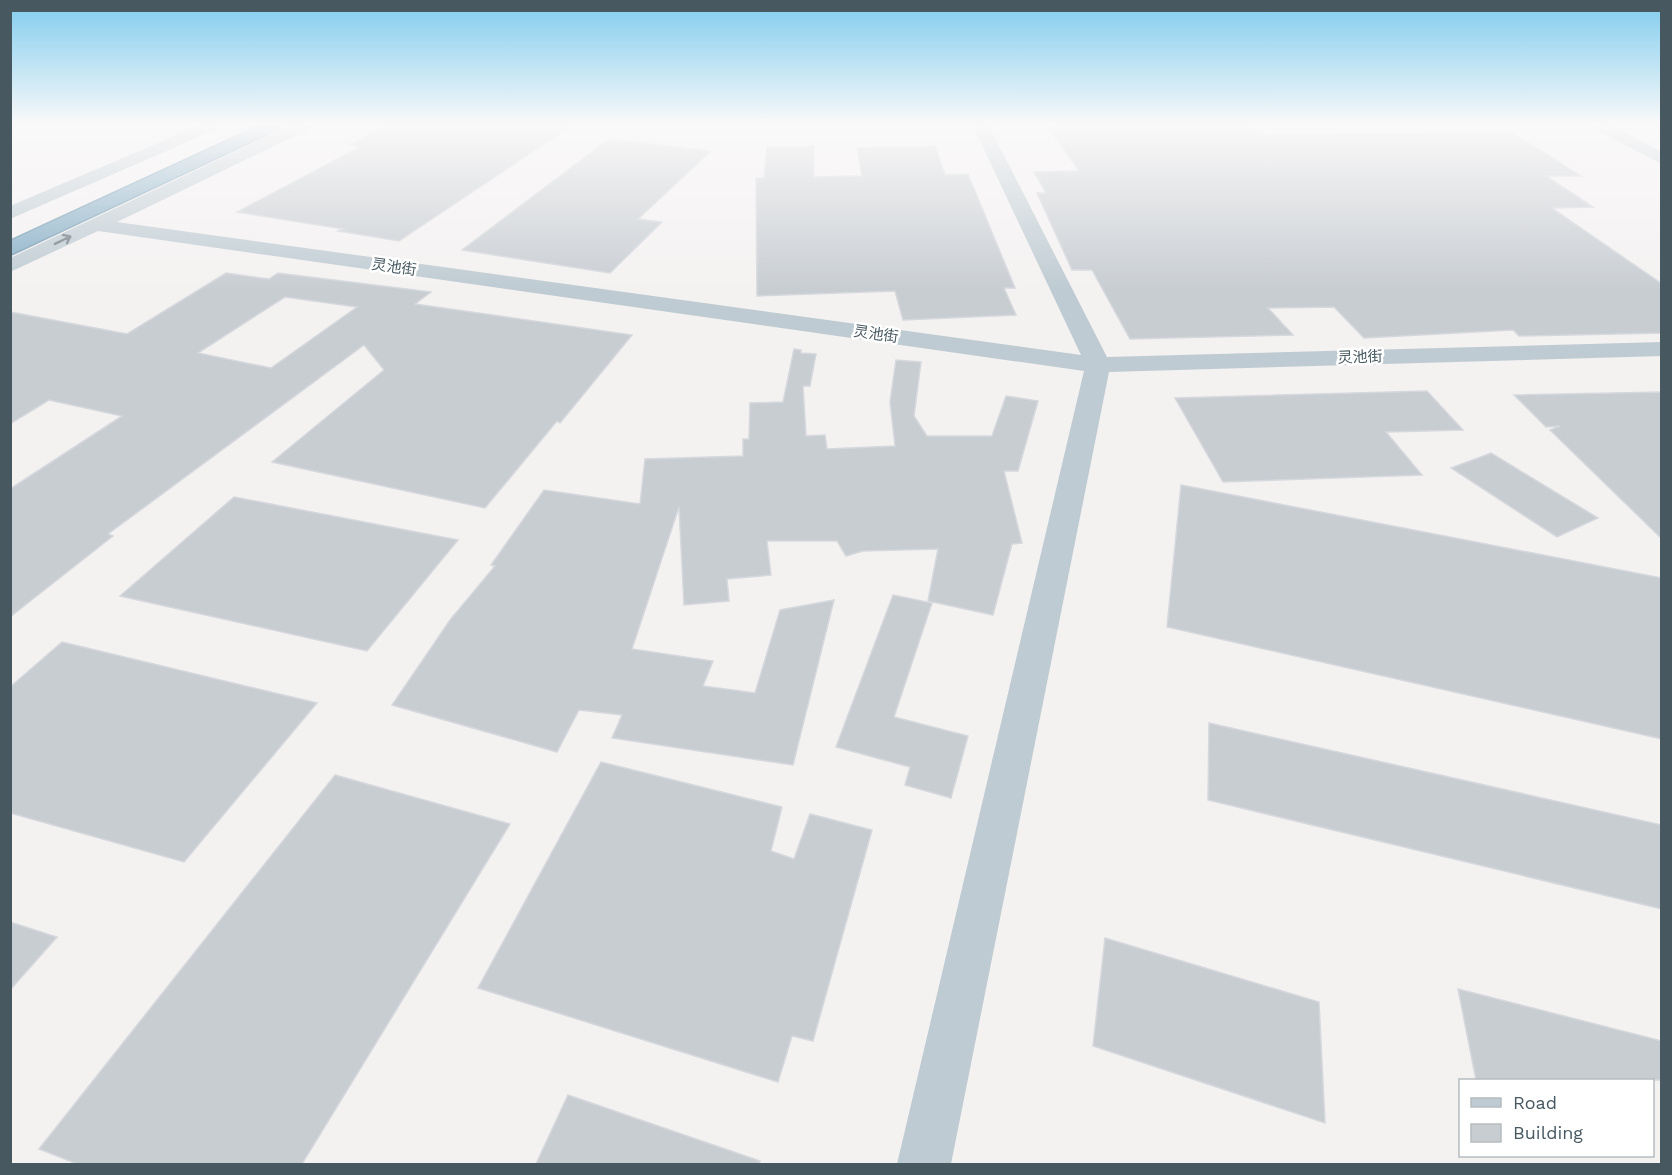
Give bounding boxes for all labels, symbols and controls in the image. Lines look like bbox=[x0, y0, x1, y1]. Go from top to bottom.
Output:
one-way arrow bbox=[54, 234, 72, 246]
street label: 灵池街 bbox=[370, 255, 418, 279]
street label: 灵池街 bbox=[852, 322, 900, 346]
street label: 灵池街 bbox=[1337, 347, 1383, 367]
legend bbox=[1459, 1079, 1654, 1157]
text: Road bbox=[1513, 1092, 1557, 1113]
text: Building bbox=[1513, 1122, 1583, 1143]

